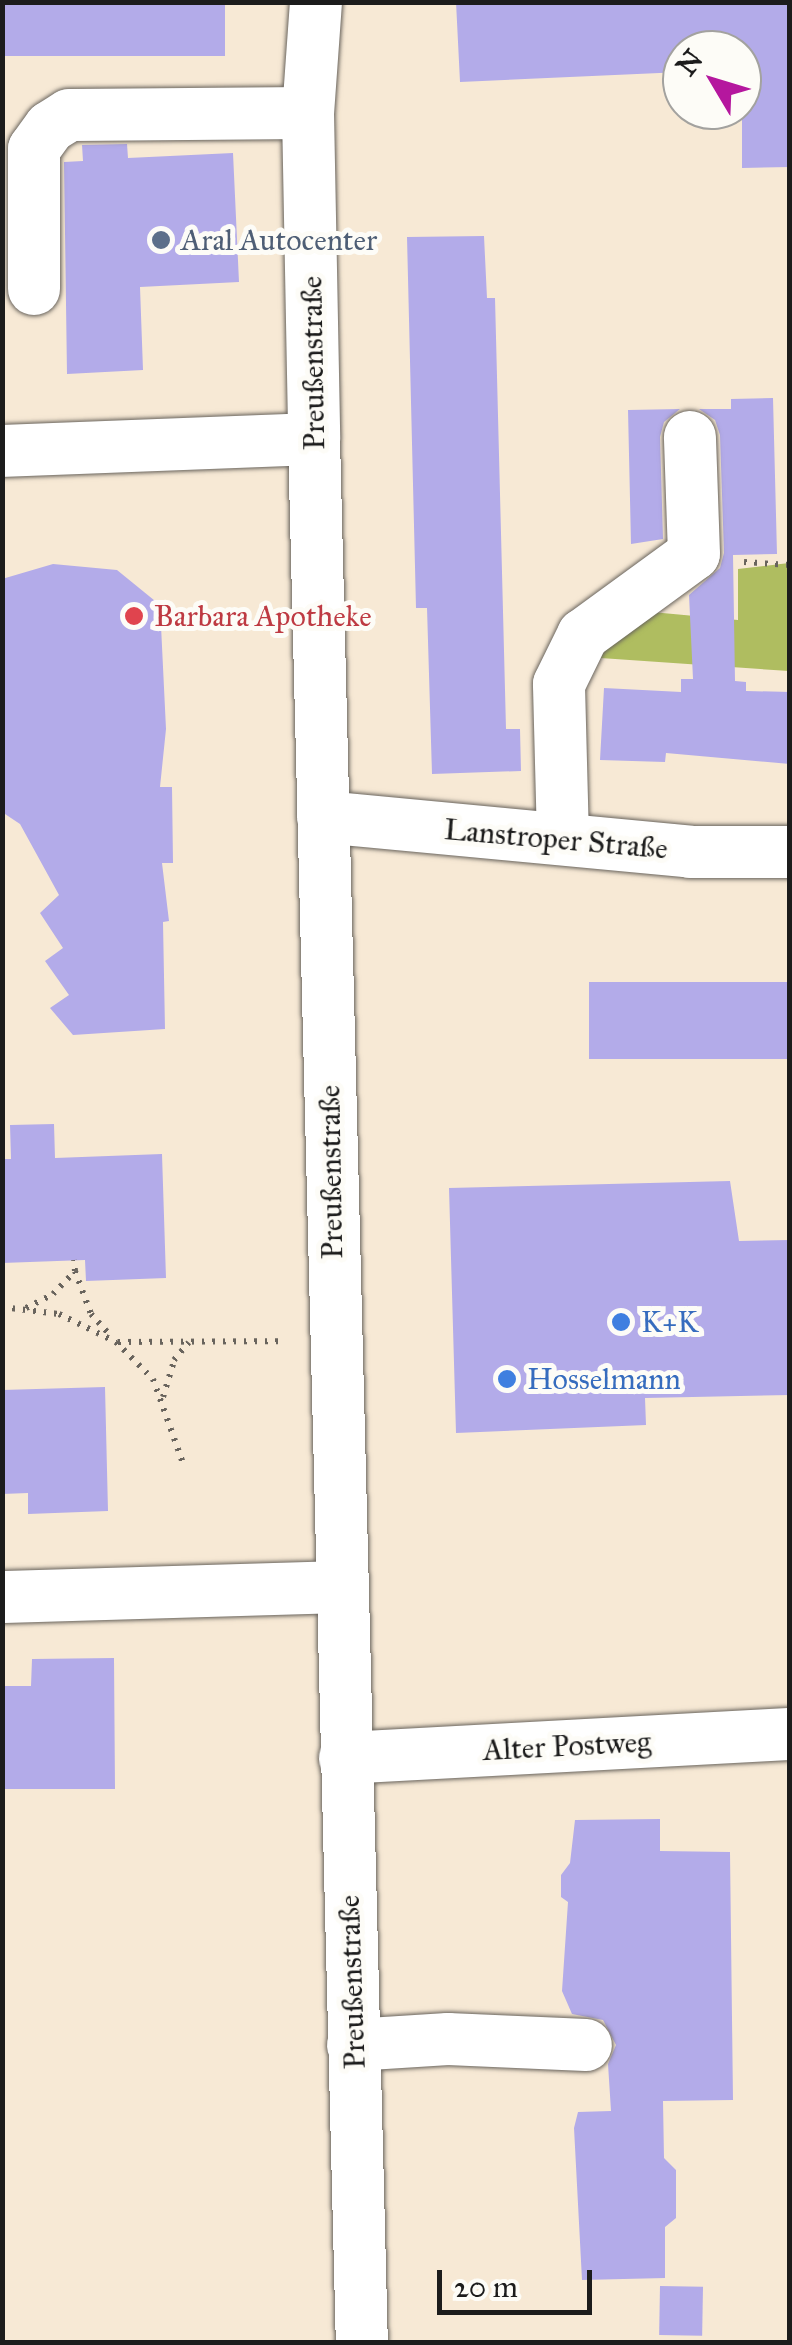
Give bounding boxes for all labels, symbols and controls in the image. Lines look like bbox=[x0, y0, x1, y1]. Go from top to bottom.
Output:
north arrow bbox=[662, 30, 762, 130]
text: N bbox=[668, 42, 711, 83]
place label: Aral Autocenter bbox=[181, 222, 377, 258]
marker: Aral Autocenter bbox=[150, 229, 172, 251]
street label: Preußenstraße bbox=[293, 276, 333, 450]
place label: Barbara Apotheke bbox=[154, 598, 372, 634]
marker: Barbara Apotheke bbox=[123, 605, 145, 627]
street label: Lanstroper Straße bbox=[443, 811, 669, 867]
street label: Preußenstraße bbox=[311, 1085, 351, 1259]
place label: K+K bbox=[641, 1304, 699, 1340]
marker: K+K bbox=[610, 1311, 632, 1333]
place label: Hosselmann bbox=[527, 1361, 681, 1397]
marker: Hosselmann bbox=[496, 1368, 518, 1390]
street label: Alter Postweg bbox=[482, 1724, 652, 1768]
street label: Preußenstraße bbox=[331, 1894, 373, 2070]
scale bar bbox=[442, 2250, 597, 2312]
text: 20 m bbox=[454, 2269, 518, 2305]

